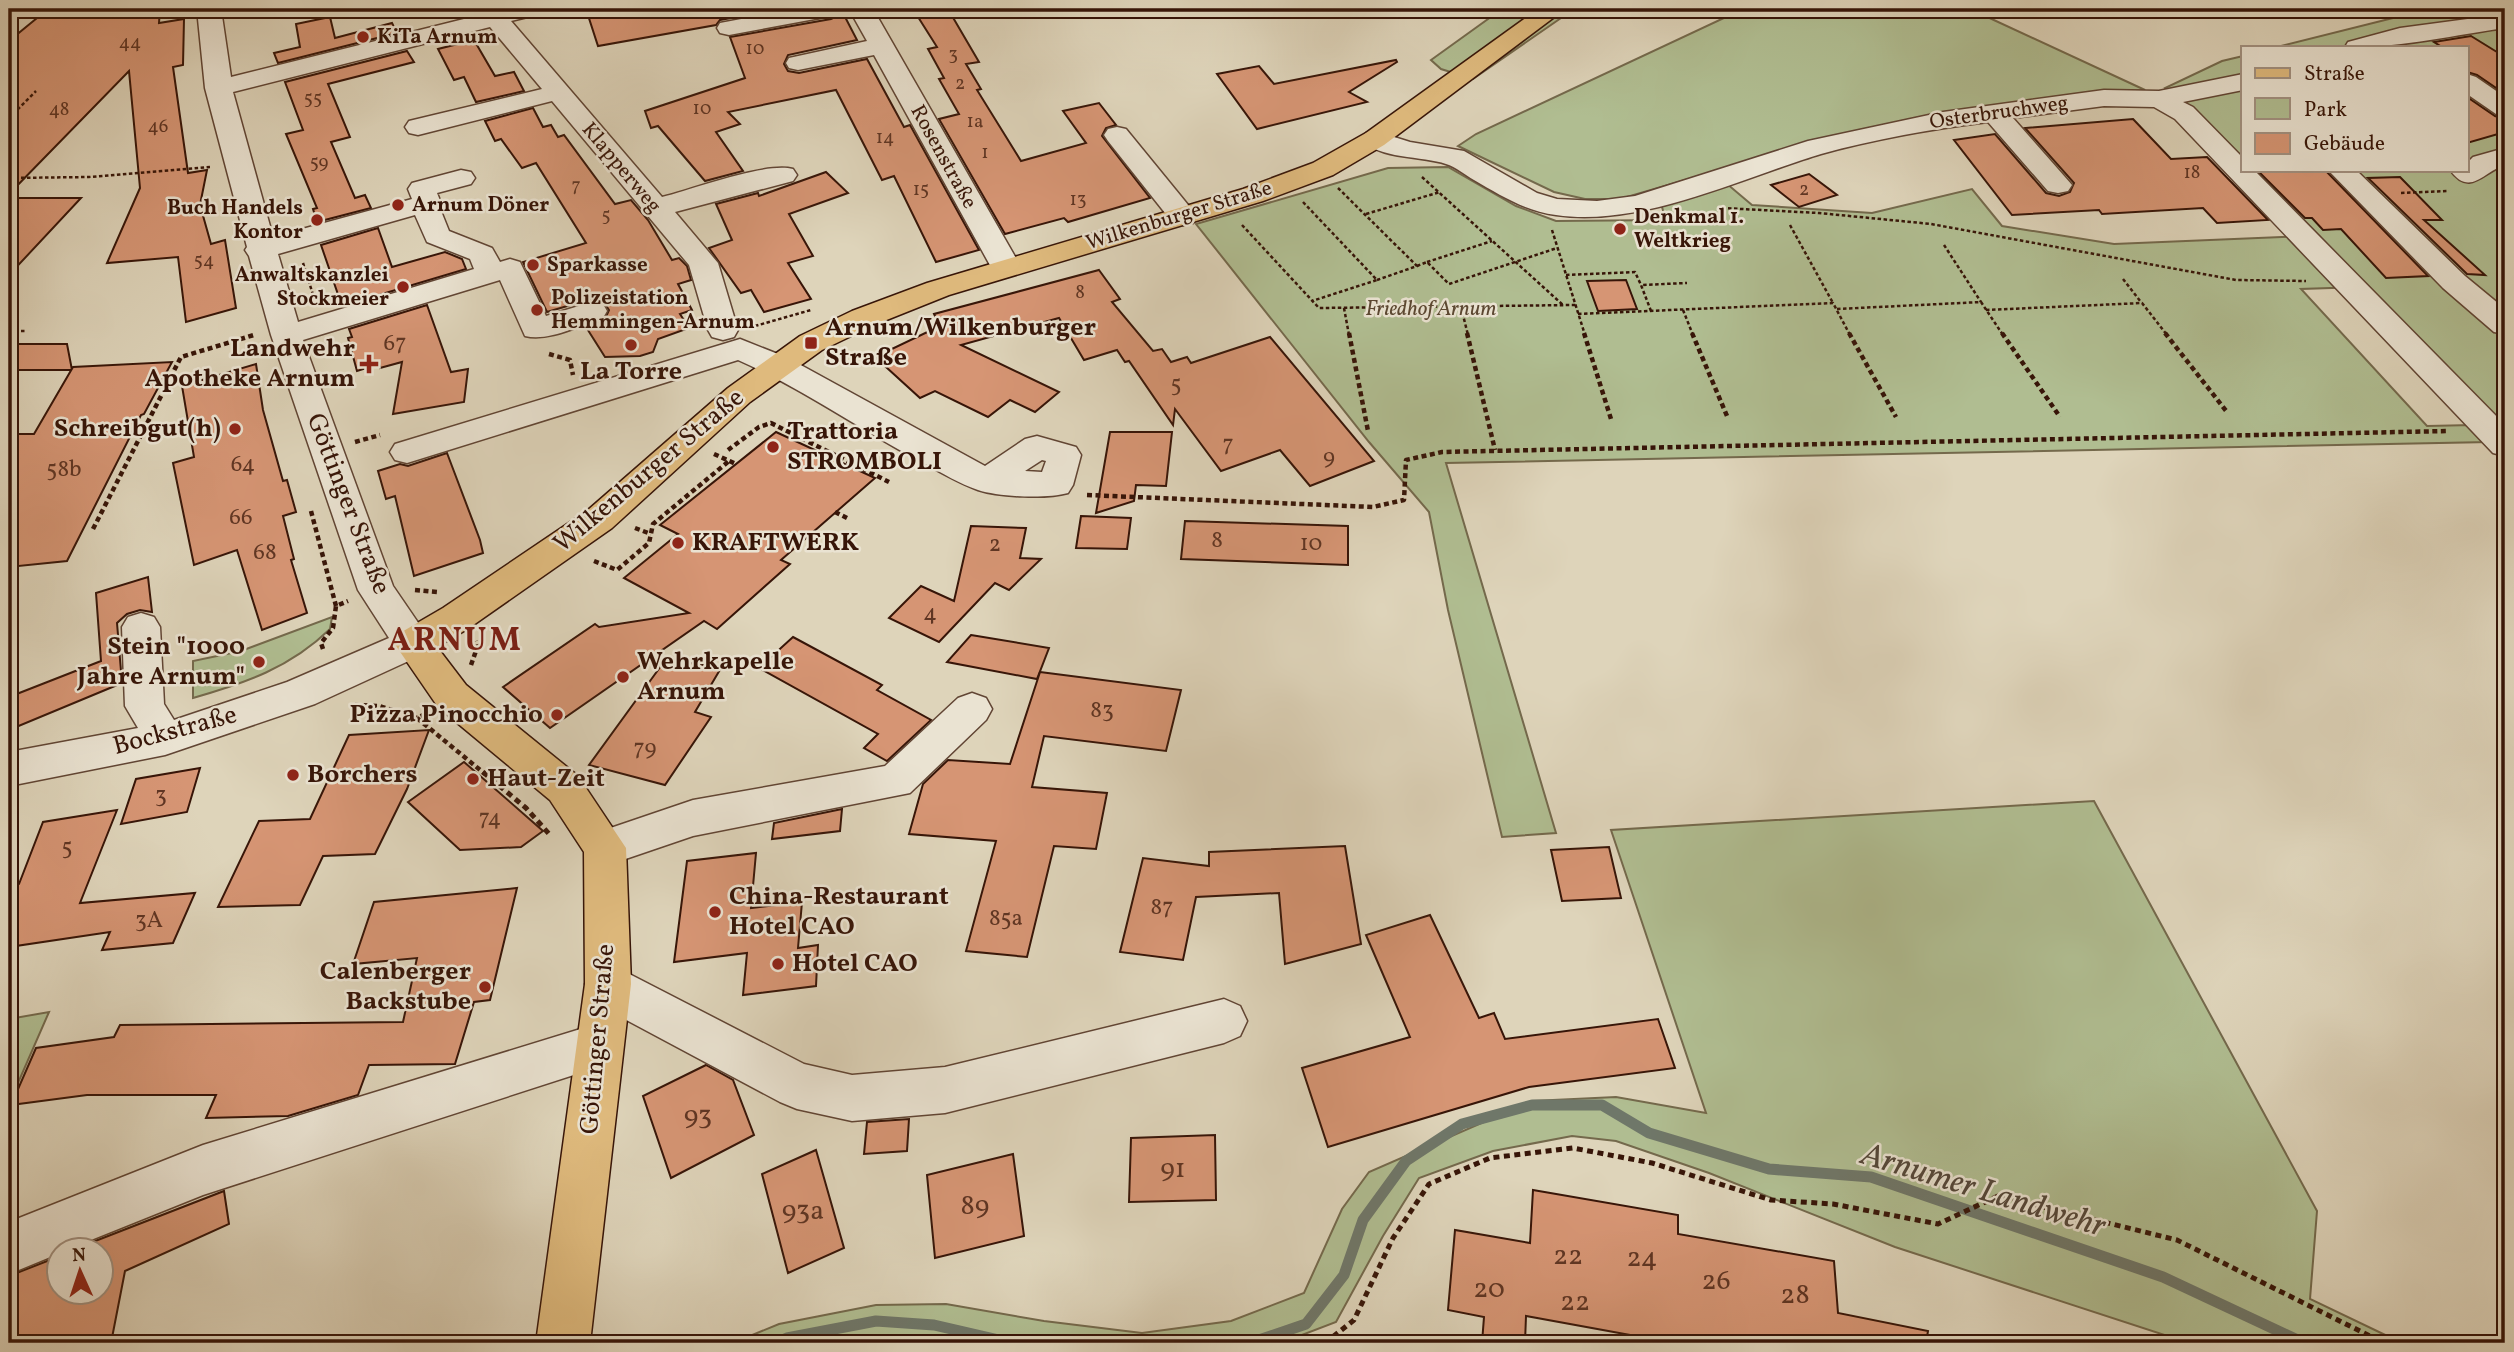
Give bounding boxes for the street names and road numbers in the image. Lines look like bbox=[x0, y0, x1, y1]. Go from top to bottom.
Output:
street label: Osterbruchweg bbox=[1928, 89, 2070, 137]
street label: Rosenstraße bbox=[903, 100, 984, 214]
street label: Klapperweg bbox=[574, 116, 668, 220]
street label: Wilkenburger Straße bbox=[1082, 174, 1276, 258]
street label: Wilkenburger Straße bbox=[546, 380, 752, 562]
street label: Göttinger Straße bbox=[297, 408, 399, 600]
street label: Bockstraße bbox=[109, 697, 241, 765]
street label: Göttinger Straße bbox=[572, 942, 624, 1136]

